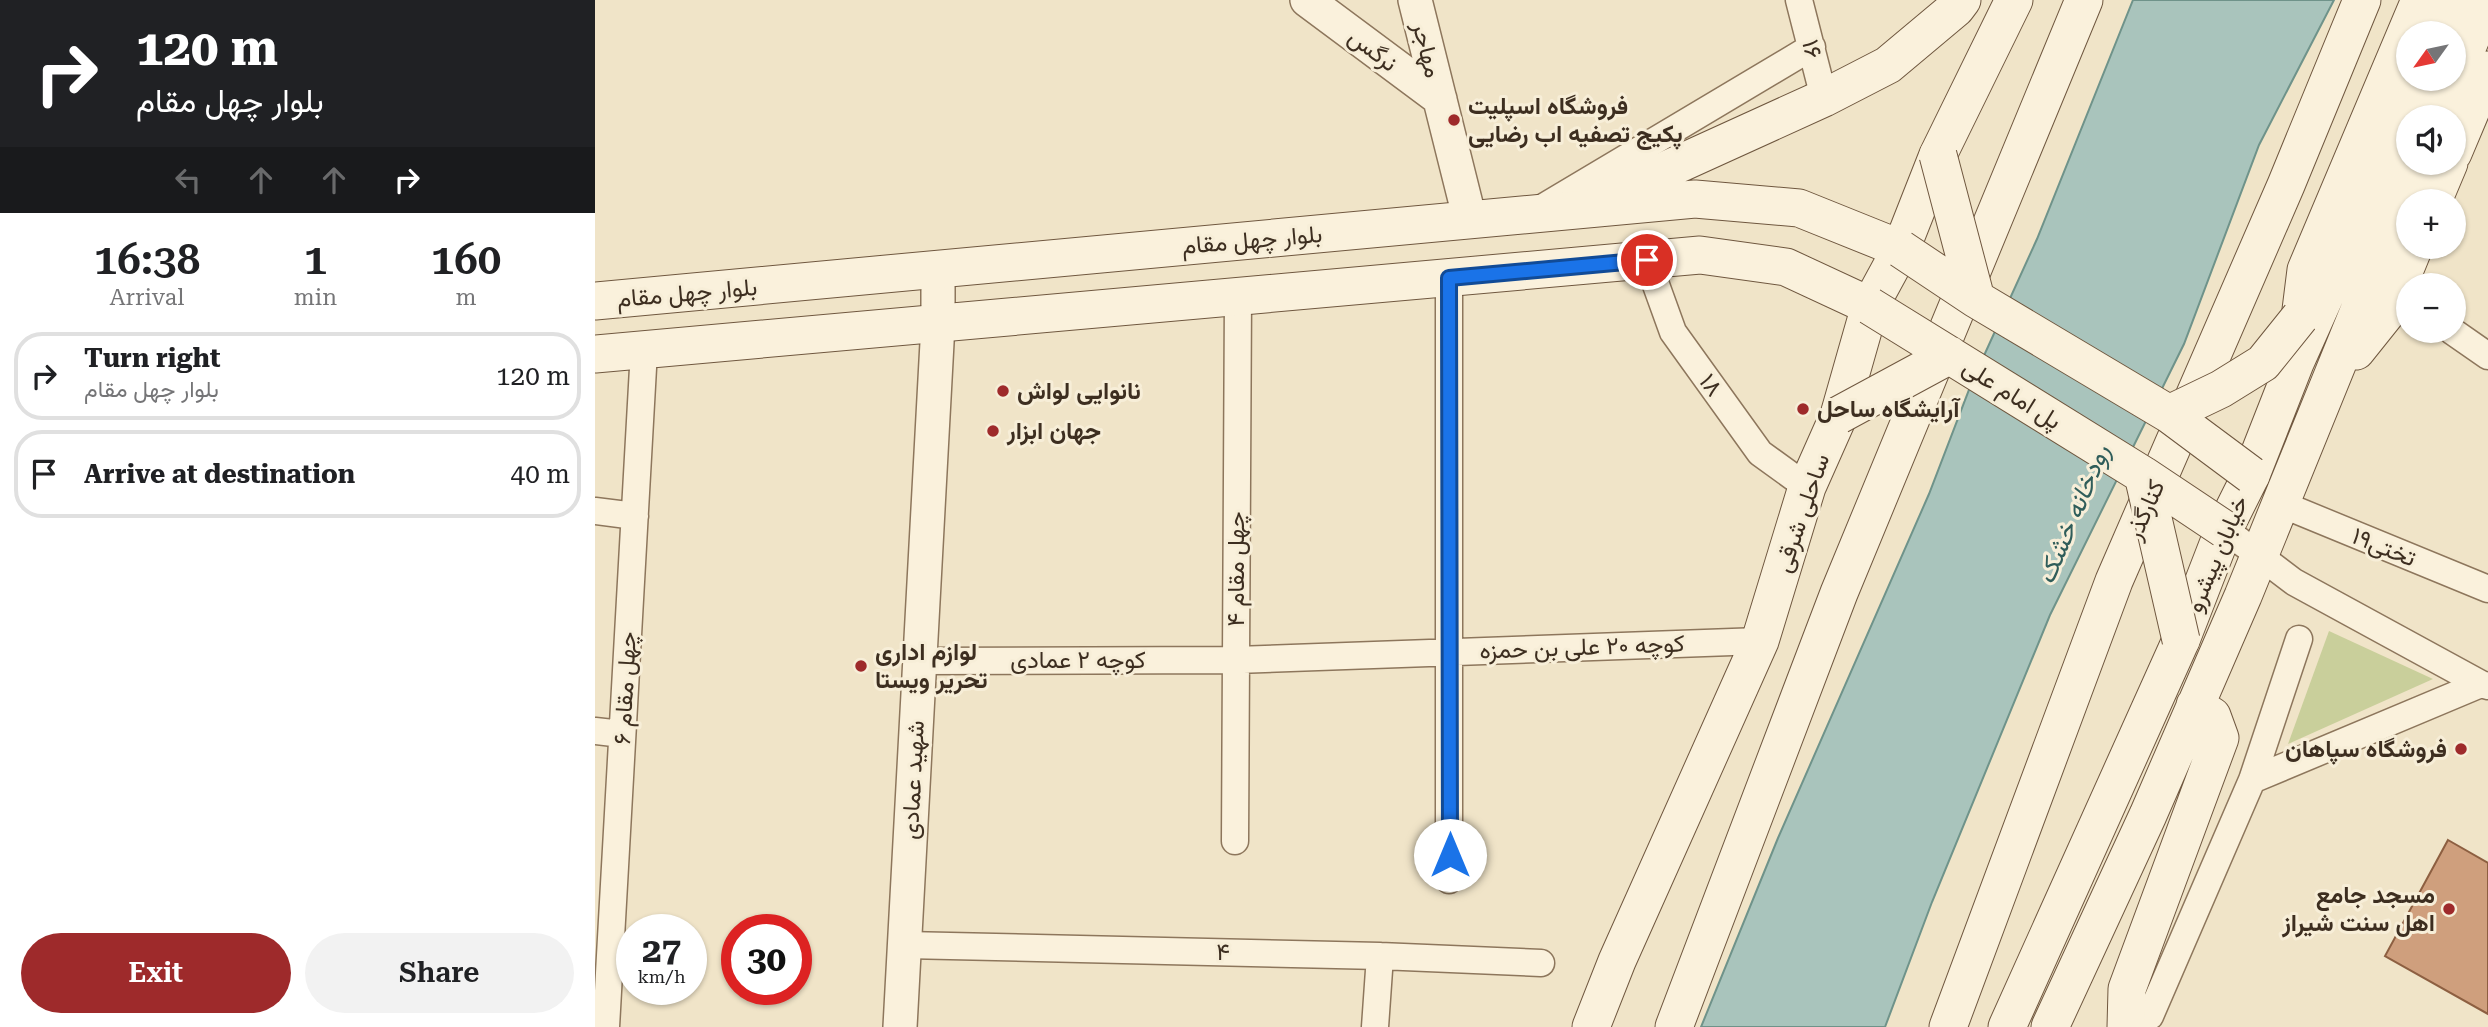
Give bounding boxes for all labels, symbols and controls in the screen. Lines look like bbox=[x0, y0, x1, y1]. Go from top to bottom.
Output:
street label: مهاجر bbox=[1405, 18, 1447, 81]
text: 120 m bbox=[136, 20, 278, 77]
north arrow bbox=[2396, 21, 2466, 91]
map controls bbox=[2396, 21, 2466, 343]
street label: نرگس bbox=[1342, 22, 1403, 78]
icon: right bbox=[21, 28, 112, 119]
street label: ۱۶ bbox=[1796, 37, 1828, 61]
text: بلوار چهل مقام bbox=[136, 82, 324, 120]
place label: فروشگاه اسپلیت پکیج تصفیه اب رضایی bbox=[1468, 92, 1683, 151]
button: sound bbox=[2396, 105, 2466, 175]
marker: فروشگاه اسپلیت پکیج تصفیه اب رضایی bbox=[1446, 112, 1462, 128]
icon: left bbox=[169, 161, 207, 199]
icon: ahead bbox=[242, 161, 280, 199]
icon: ahead bbox=[315, 161, 353, 199]
icon: right bbox=[388, 161, 426, 199]
button: + bbox=[2396, 189, 2466, 259]
street label: بلوار چهل مقام bbox=[1181, 220, 1323, 262]
pin bbox=[1617, 230, 1677, 290]
text: 16:38 bbox=[94, 235, 200, 284]
text: 1 bbox=[304, 235, 327, 284]
text: 160 bbox=[431, 235, 501, 284]
icon: arrive bbox=[1628, 241, 1666, 279]
street label: بلوار چهل مقام bbox=[616, 273, 758, 315]
button: − bbox=[2396, 273, 2466, 343]
text: Arrival bbox=[110, 284, 184, 311]
text: min bbox=[294, 284, 337, 311]
text: m bbox=[455, 284, 476, 311]
text: Turn right bbox=[84, 343, 220, 373]
street label: پل امام علی bbox=[1956, 353, 2067, 437]
icon: right bbox=[25, 357, 63, 395]
text: 120 m bbox=[496, 361, 570, 391]
street label: ۱۸ bbox=[1693, 368, 1729, 402]
text: بلوار چهل مقام bbox=[84, 376, 219, 403]
place label: نانوایی لواش bbox=[1017, 377, 1141, 406]
marker: نانوایی لواش bbox=[995, 383, 1011, 399]
place label: آرایشگاه ساحل bbox=[1817, 395, 1961, 424]
marker: آرایشگاه ساحل bbox=[1795, 401, 1811, 417]
place label: جهان ابزار bbox=[1006, 417, 1101, 446]
marker: جهان ابزار bbox=[985, 423, 1001, 439]
water label: رودخانه خشک bbox=[2030, 440, 2117, 588]
street label: ساحلی شرقی bbox=[1769, 450, 1836, 576]
icon: arrive bbox=[25, 455, 63, 493]
text: Arrive at destination bbox=[84, 459, 355, 489]
text: 40 m bbox=[511, 459, 570, 489]
street label: کنارگذر bbox=[2119, 476, 2171, 546]
street label: خیابان پیشرو bbox=[2180, 492, 2256, 617]
street label: چهل مقام ۴ bbox=[1222, 511, 1252, 627]
street label: تختی۱۹ bbox=[2348, 522, 2420, 572]
street label: کوچه ۲۰ علی بن حمزه bbox=[1479, 629, 1685, 667]
street label: چهل مقام ۶ bbox=[608, 631, 644, 745]
place label: لوازم اداری تحریر ویستا bbox=[875, 638, 987, 695]
street label: کوچه ۲ عمادی bbox=[1010, 646, 1146, 676]
marker: لوازم اداری تحریر ویستا bbox=[853, 658, 869, 674]
street label: شهید عمادی bbox=[896, 720, 931, 840]
place label: فروشگاه سپاهان bbox=[2285, 735, 2447, 765]
marker: فروشگاه سپاهان bbox=[2453, 741, 2469, 757]
position arrow bbox=[1413, 818, 1487, 892]
place label: مسجد جامع اهل سنت شیراز bbox=[2281, 881, 2435, 938]
marker: مسجد جامع اهل سنت شیراز bbox=[2441, 901, 2457, 917]
speed limit sign: 30 bbox=[721, 914, 812, 1005]
text: 27 bbox=[642, 930, 681, 971]
button: Exit bbox=[21, 933, 291, 1013]
button: Share bbox=[305, 933, 574, 1013]
street label: ۴ bbox=[1216, 938, 1230, 966]
text: km/h bbox=[637, 966, 686, 987]

